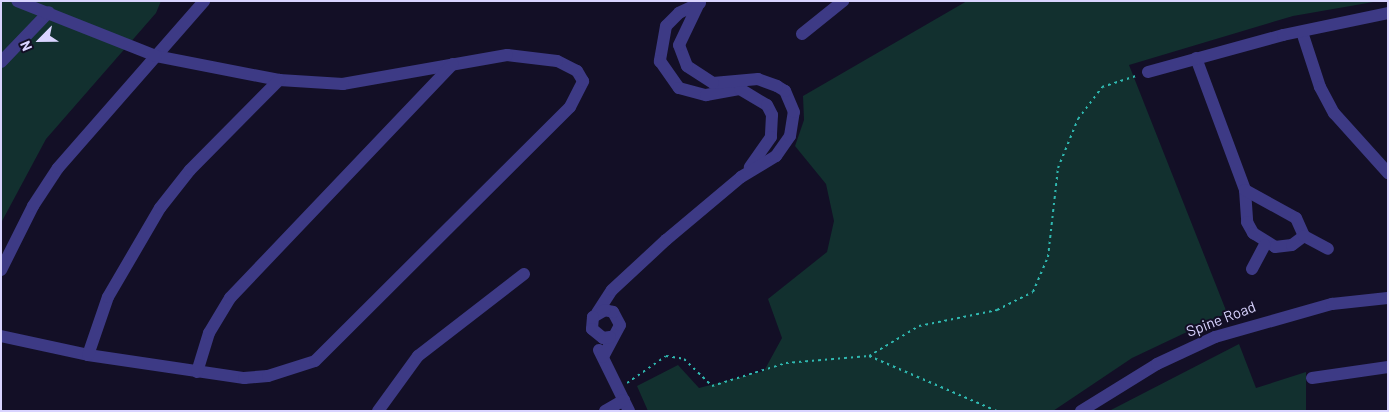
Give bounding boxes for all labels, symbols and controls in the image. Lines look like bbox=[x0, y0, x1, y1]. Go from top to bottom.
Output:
north arrow bbox=[15, 15, 65, 65]
text: N bbox=[16, 38, 35, 54]
street label: Spine Road bbox=[1184, 298, 1258, 340]

